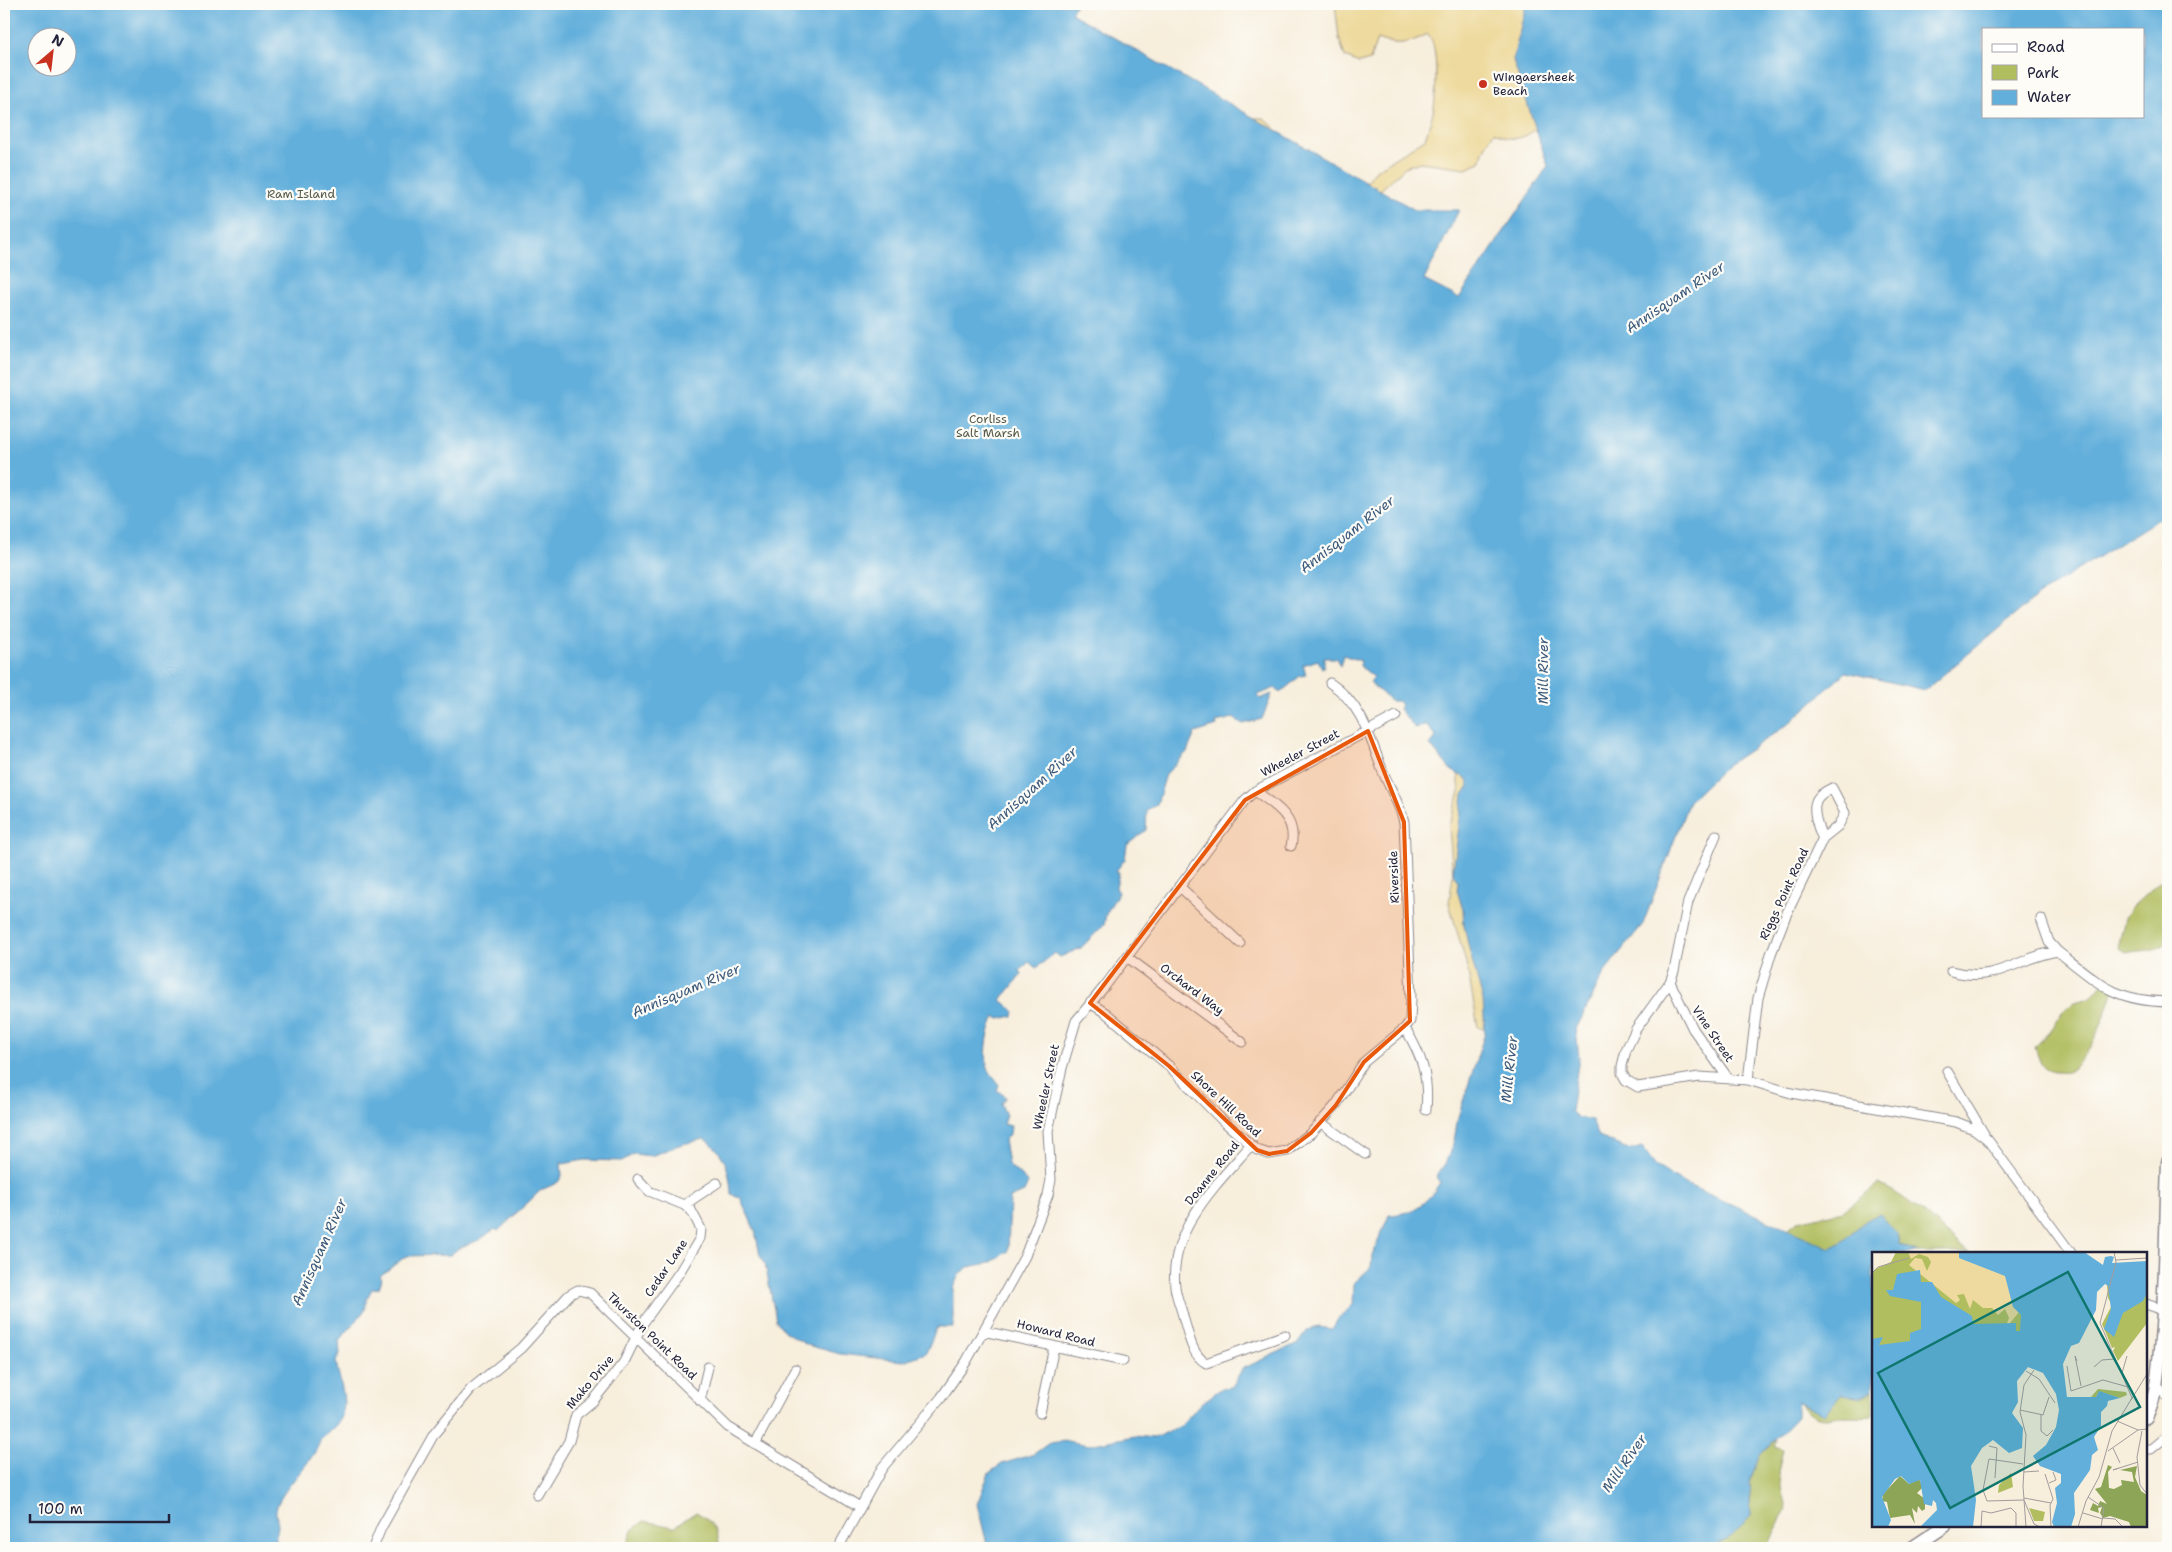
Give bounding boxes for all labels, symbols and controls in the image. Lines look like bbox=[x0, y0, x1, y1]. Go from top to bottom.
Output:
north arrow bbox=[28, 28, 78, 78]
legend bbox=[1982, 28, 2144, 118]
text: N bbox=[49, 30, 67, 51]
text: Road bbox=[2027, 37, 2065, 57]
text: Park bbox=[2027, 63, 2059, 83]
place label: Wingaersheek Beach bbox=[1493, 69, 1575, 99]
marker: Wingaersheek Beach bbox=[1477, 78, 1489, 90]
text: Water bbox=[2027, 87, 2071, 107]
park label: Ram Island bbox=[267, 186, 335, 202]
water label: Annisquam River bbox=[1622, 257, 1728, 337]
park label: Corliss Salt Marsh bbox=[956, 411, 1020, 441]
water label: Annisquam River bbox=[1296, 491, 1398, 577]
water label: Mill River bbox=[1534, 637, 1552, 704]
street label: Wheeler Street bbox=[1258, 725, 1342, 781]
water label: Annisquam River bbox=[983, 742, 1081, 833]
street label: Riggs Point Road bbox=[1756, 845, 1812, 943]
street label: Riverside bbox=[1385, 850, 1403, 904]
water label: Annisquam River bbox=[629, 959, 743, 1021]
street label: Orchard Way bbox=[1157, 960, 1227, 1018]
street label: Vine Street bbox=[1688, 1003, 1738, 1065]
water label: Mill River bbox=[1497, 1035, 1521, 1103]
street label: Wheeler Street bbox=[1029, 1043, 1063, 1131]
street label: Shore Hill Road bbox=[1188, 1067, 1265, 1141]
street label: Doanne Road bbox=[1181, 1137, 1243, 1208]
water label: Annisquam River bbox=[287, 1195, 351, 1308]
street label: Cedar Lane bbox=[641, 1236, 691, 1300]
inset map bbox=[1872, 1252, 2147, 1527]
street label: Thurston Point Road bbox=[604, 1289, 701, 1383]
street label: Howard Road bbox=[1015, 1316, 1097, 1351]
street label: Mako Drive bbox=[563, 1351, 617, 1412]
water label: Mill River bbox=[1597, 1430, 1651, 1495]
scale bar bbox=[30, 1492, 169, 1524]
text: 100 m bbox=[38, 1499, 83, 1519]

